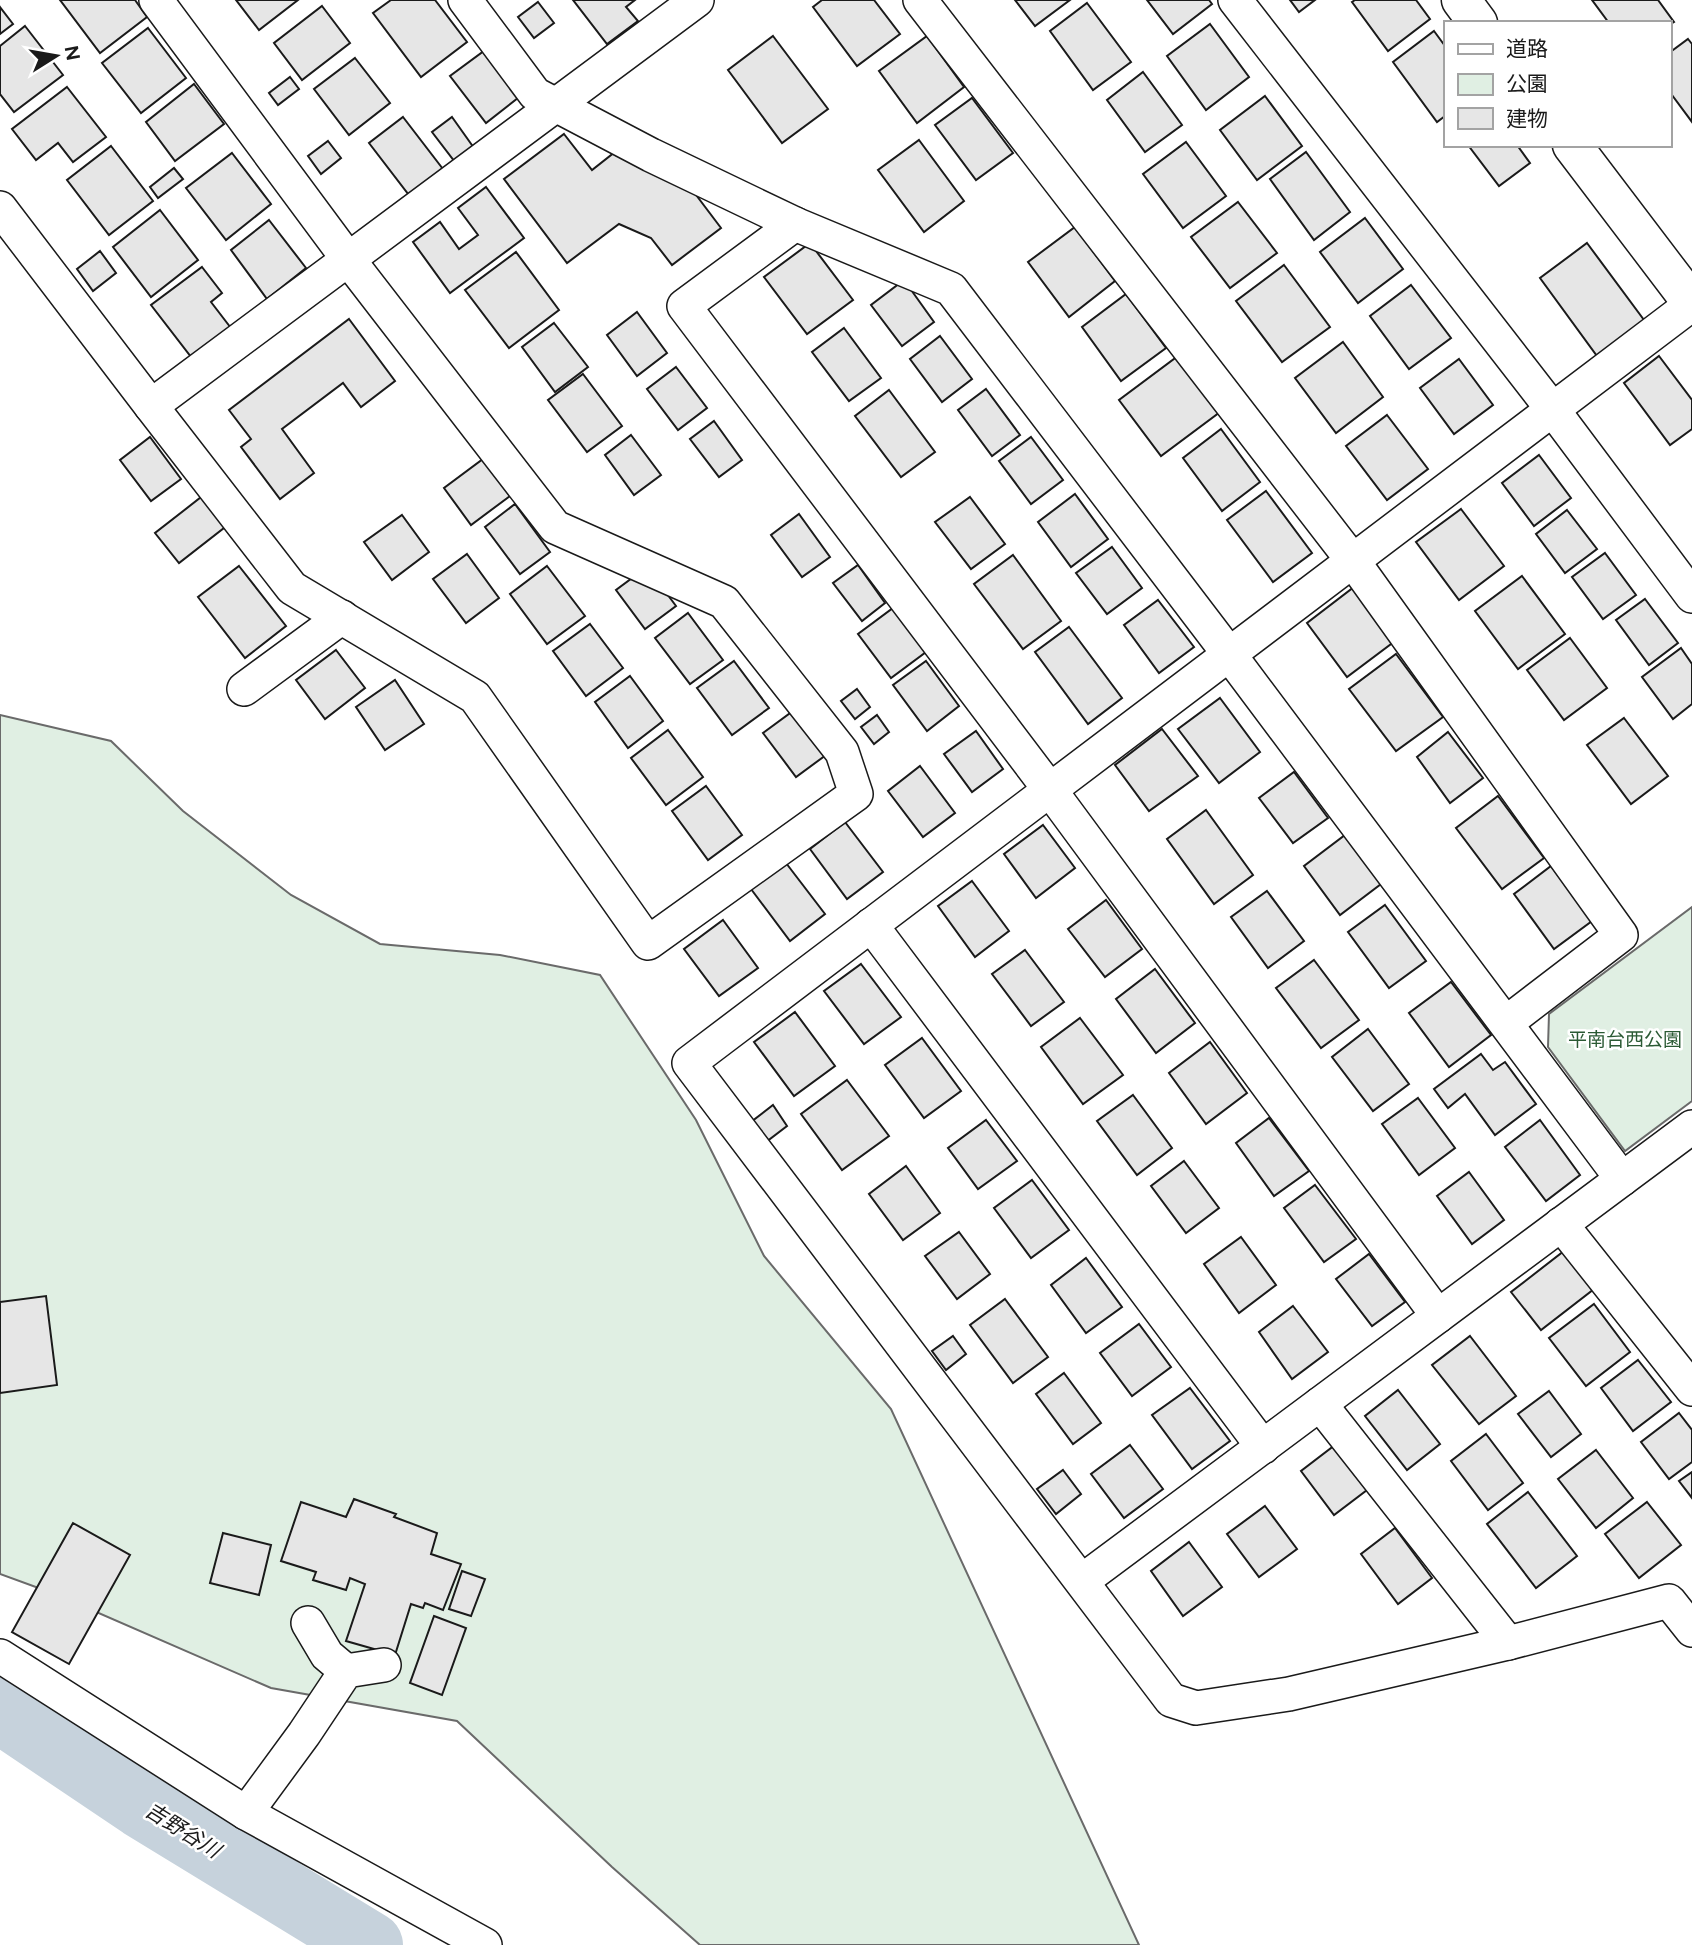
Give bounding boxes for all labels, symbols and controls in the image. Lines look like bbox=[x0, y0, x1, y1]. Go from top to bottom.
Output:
north arrow bbox=[21, 21, 91, 91]
legend bbox=[1444, 21, 1671, 147]
text: 道路 bbox=[1506, 36, 1548, 61]
text: N bbox=[60, 43, 85, 62]
text: 公園 bbox=[1506, 71, 1548, 96]
text: 建物 bbox=[1506, 106, 1548, 131]
park label: 平南台西公園 bbox=[1568, 1028, 1682, 1051]
water label: 吉野谷川 bbox=[141, 1797, 227, 1864]

